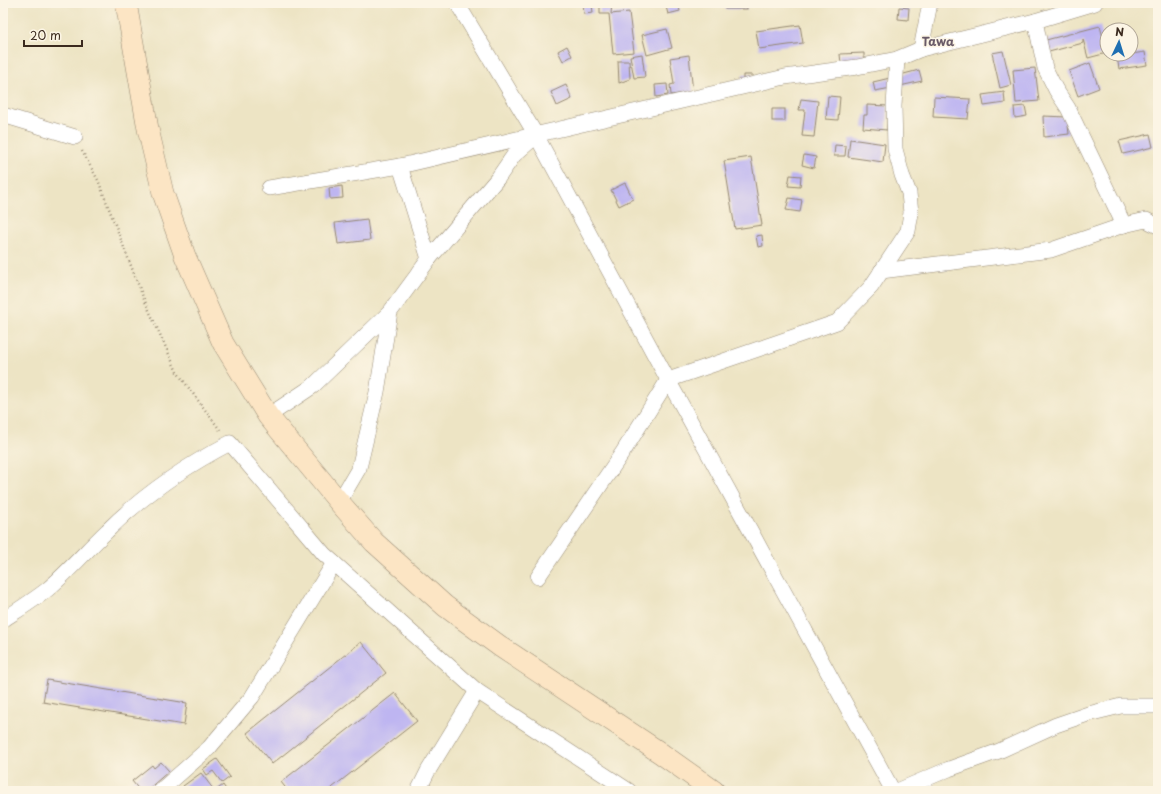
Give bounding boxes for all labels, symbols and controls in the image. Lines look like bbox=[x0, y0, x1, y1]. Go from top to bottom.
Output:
scale bar bbox=[24, 22, 82, 48]
north arrow bbox=[1099, 22, 1139, 62]
text: N bbox=[1115, 23, 1125, 40]
text: 20 m bbox=[30, 26, 61, 44]
district label: Tawa bbox=[922, 32, 955, 50]

